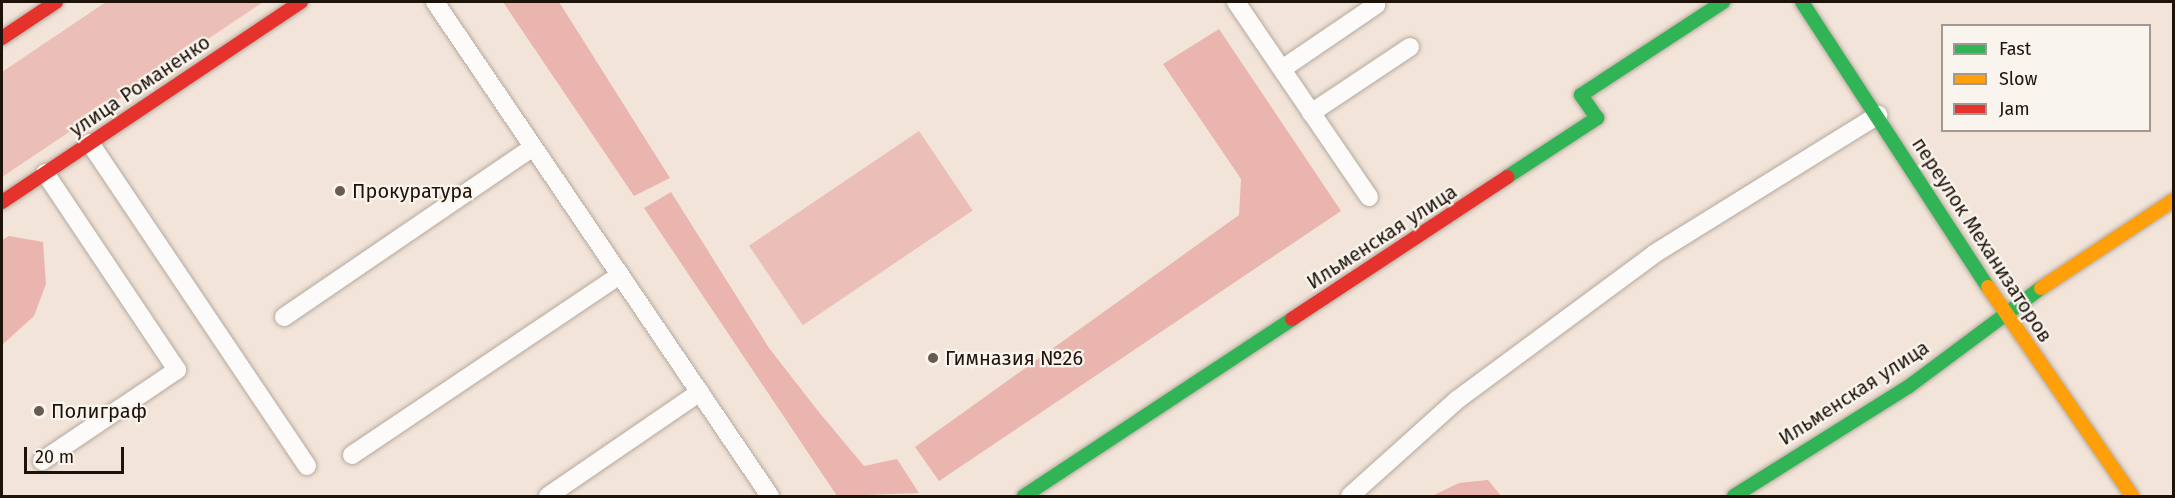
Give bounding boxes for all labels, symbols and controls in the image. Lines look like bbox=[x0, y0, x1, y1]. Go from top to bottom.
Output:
legend bbox=[1941, 24, 2151, 132]
street label: улица Романенко bbox=[65, 30, 215, 142]
text: Fast bbox=[1999, 38, 2031, 60]
text: Slow bbox=[1999, 68, 2037, 90]
text: Jam bbox=[1999, 98, 2030, 120]
street label: переулок Механизаторов bbox=[1907, 133, 2057, 347]
place label: Прокуратура bbox=[352, 179, 473, 203]
street label: Ильменская улица bbox=[1302, 179, 1462, 295]
marker: Прокуратура bbox=[333, 184, 347, 198]
street label: Ильменская улица bbox=[1774, 335, 1934, 451]
place label: Гимназия №26 bbox=[945, 346, 1083, 370]
marker: Гимназия №26 bbox=[926, 351, 940, 365]
place label: Полиграф bbox=[51, 399, 147, 423]
marker: Полиграф bbox=[32, 404, 46, 418]
scale bar bbox=[27, 435, 128, 473]
text: 20 m bbox=[35, 446, 74, 468]

